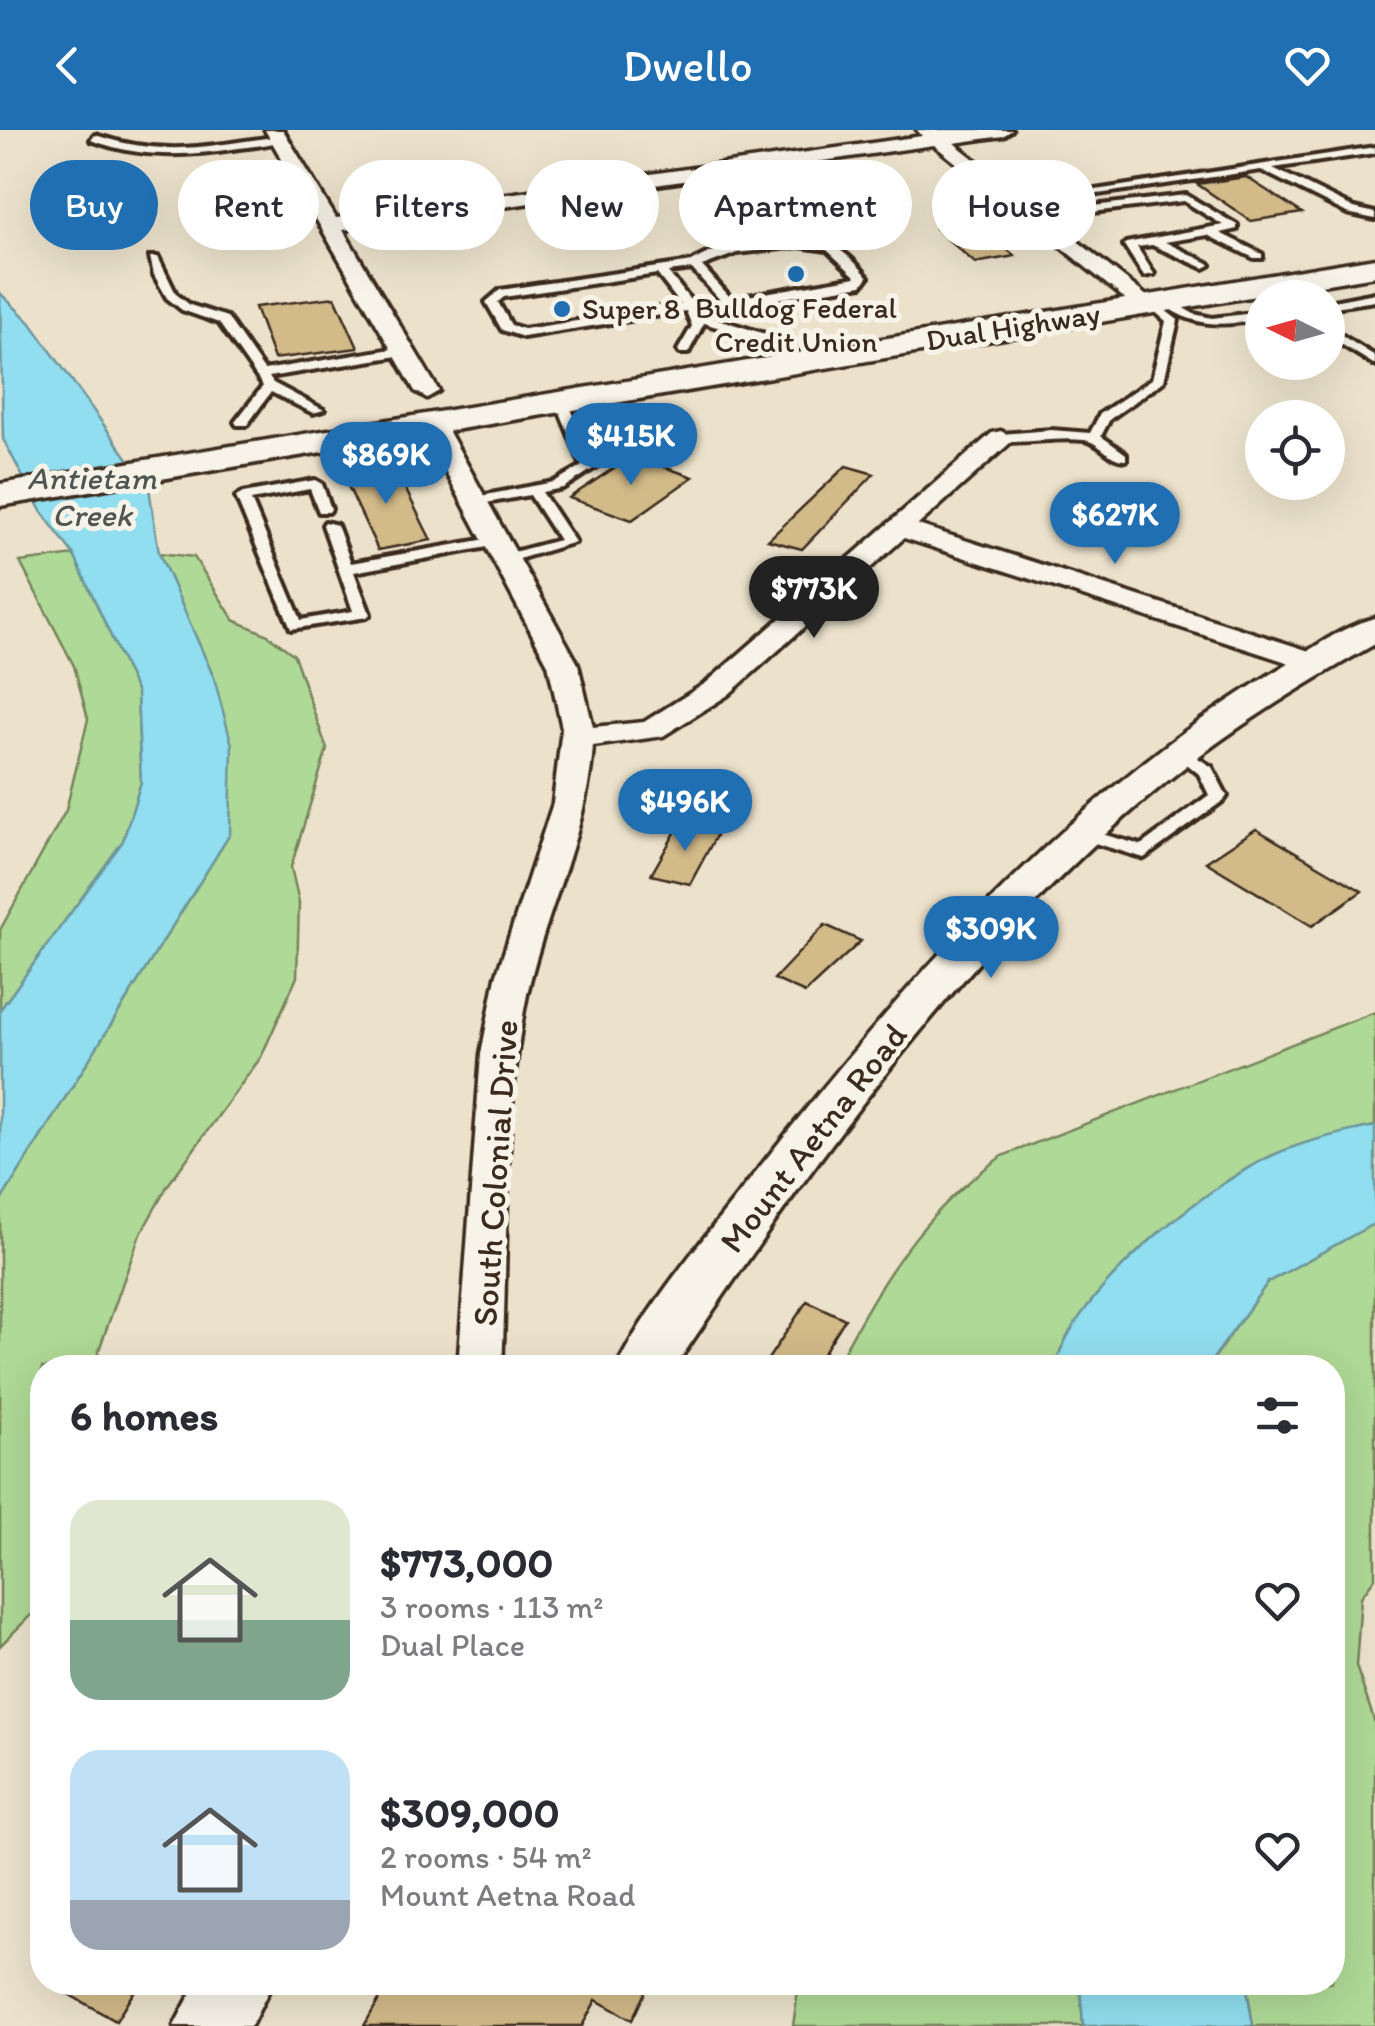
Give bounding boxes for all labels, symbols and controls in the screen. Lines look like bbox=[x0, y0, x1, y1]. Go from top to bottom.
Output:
icon: back bbox=[40, 38, 95, 93]
text: Dwello bbox=[622, 38, 753, 92]
icon: heart bbox=[1280, 38, 1335, 93]
chip: Buy bbox=[30, 160, 158, 250]
chip: Rent bbox=[178, 160, 319, 250]
chip: Filters bbox=[339, 160, 505, 250]
chip: New bbox=[525, 160, 659, 250]
chip: Apartment bbox=[679, 160, 912, 250]
chip: House bbox=[932, 160, 1096, 250]
marker: Bulldog Federal Credit Union bbox=[785, 263, 807, 285]
north arrow bbox=[1245, 280, 1345, 380]
map controls bbox=[1245, 280, 1345, 500]
place label: Bulldog Federal Credit Union bbox=[695, 289, 898, 360]
place label: Super 8 bbox=[582, 290, 680, 327]
street label: Dual Highway bbox=[923, 294, 1103, 359]
marker: Super 8 bbox=[551, 298, 573, 320]
button: locate bbox=[1245, 400, 1345, 500]
pin: $415K bbox=[561, 403, 701, 488]
text: $415K bbox=[587, 416, 675, 454]
pin: $869K bbox=[316, 422, 456, 507]
text: $869K bbox=[342, 435, 430, 473]
water label: Antietam Creek bbox=[27, 459, 157, 534]
pin: $627K bbox=[1045, 482, 1185, 567]
text: $627K bbox=[1072, 495, 1158, 533]
pin: $773K bbox=[744, 556, 884, 641]
text: $773K bbox=[771, 569, 857, 607]
pin: $496K bbox=[615, 769, 755, 854]
text: $496K bbox=[640, 782, 730, 820]
pin: $309K bbox=[921, 896, 1061, 981]
text: $309K bbox=[946, 909, 1036, 947]
street label: Mount Aetna Road bbox=[710, 1015, 916, 1261]
street label: South Colonial Drive bbox=[463, 1018, 527, 1328]
icon: filters bbox=[1250, 1388, 1305, 1443]
text: 6 homes bbox=[70, 1390, 218, 1441]
text: $773,000 bbox=[380, 1537, 553, 1588]
icon: home bbox=[150, 1540, 270, 1660]
icon: heart bbox=[1250, 1573, 1305, 1628]
text: 3 rooms · 113 m² bbox=[380, 1588, 603, 1626]
text: Dual Place bbox=[380, 1626, 525, 1664]
text: $309,000 bbox=[380, 1787, 560, 1838]
icon: home bbox=[150, 1790, 270, 1910]
icon: heart bbox=[1250, 1823, 1305, 1878]
text: 2 rooms · 54 m² bbox=[380, 1838, 592, 1876]
text: Mount Aetna Road bbox=[380, 1876, 635, 1914]

